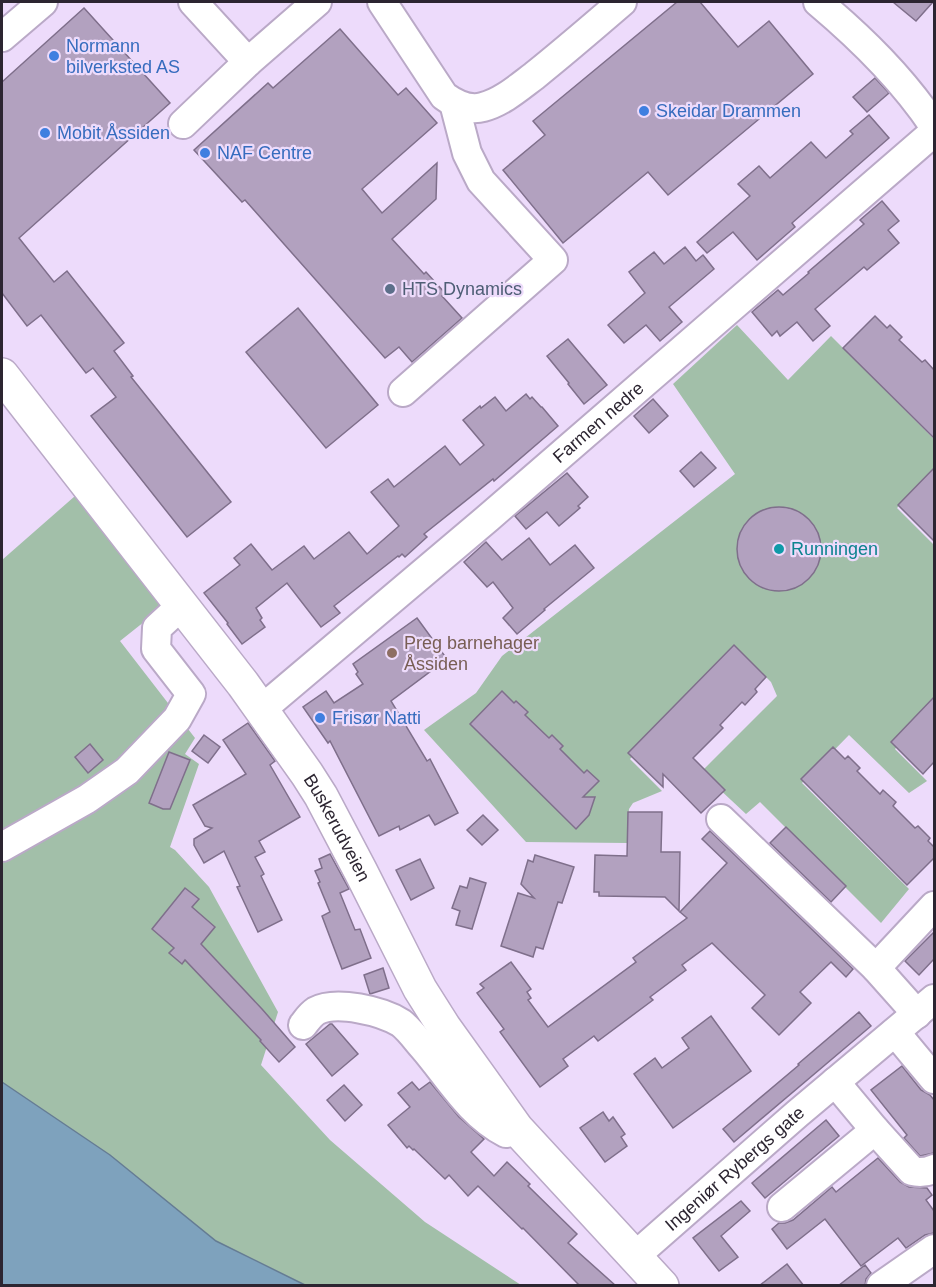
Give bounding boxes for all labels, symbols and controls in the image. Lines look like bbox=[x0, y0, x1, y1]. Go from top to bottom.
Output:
place label: Normann bilverksted AS bbox=[66, 36, 180, 77]
marker: Normann bilverksted AS bbox=[47, 49, 61, 63]
place label: Skeidar Drammen bbox=[656, 101, 801, 121]
marker: Skeidar Drammen bbox=[637, 104, 651, 118]
place label: Mobit Åssiden bbox=[57, 123, 170, 143]
marker: Mobit Åssiden bbox=[38, 126, 52, 140]
place label: NAF Centre bbox=[217, 143, 312, 163]
marker: NAF Centre bbox=[198, 146, 212, 160]
place label: HTS Dynamics bbox=[402, 279, 522, 299]
marker: HTS Dynamics bbox=[383, 282, 397, 296]
street label: Farmen nedre bbox=[549, 378, 648, 467]
place label: Runningen bbox=[791, 539, 878, 559]
marker: Runningen bbox=[772, 542, 786, 556]
place label: Preg barnehager Åssiden bbox=[404, 633, 539, 674]
marker: Preg barnehager Åssiden bbox=[385, 646, 399, 660]
place label: Frisør Natti bbox=[332, 708, 421, 728]
marker: Frisør Natti bbox=[313, 711, 327, 725]
street label: Buskerudveien bbox=[300, 770, 374, 885]
street label: Ingeniør Rybergs gate bbox=[661, 1102, 808, 1235]

